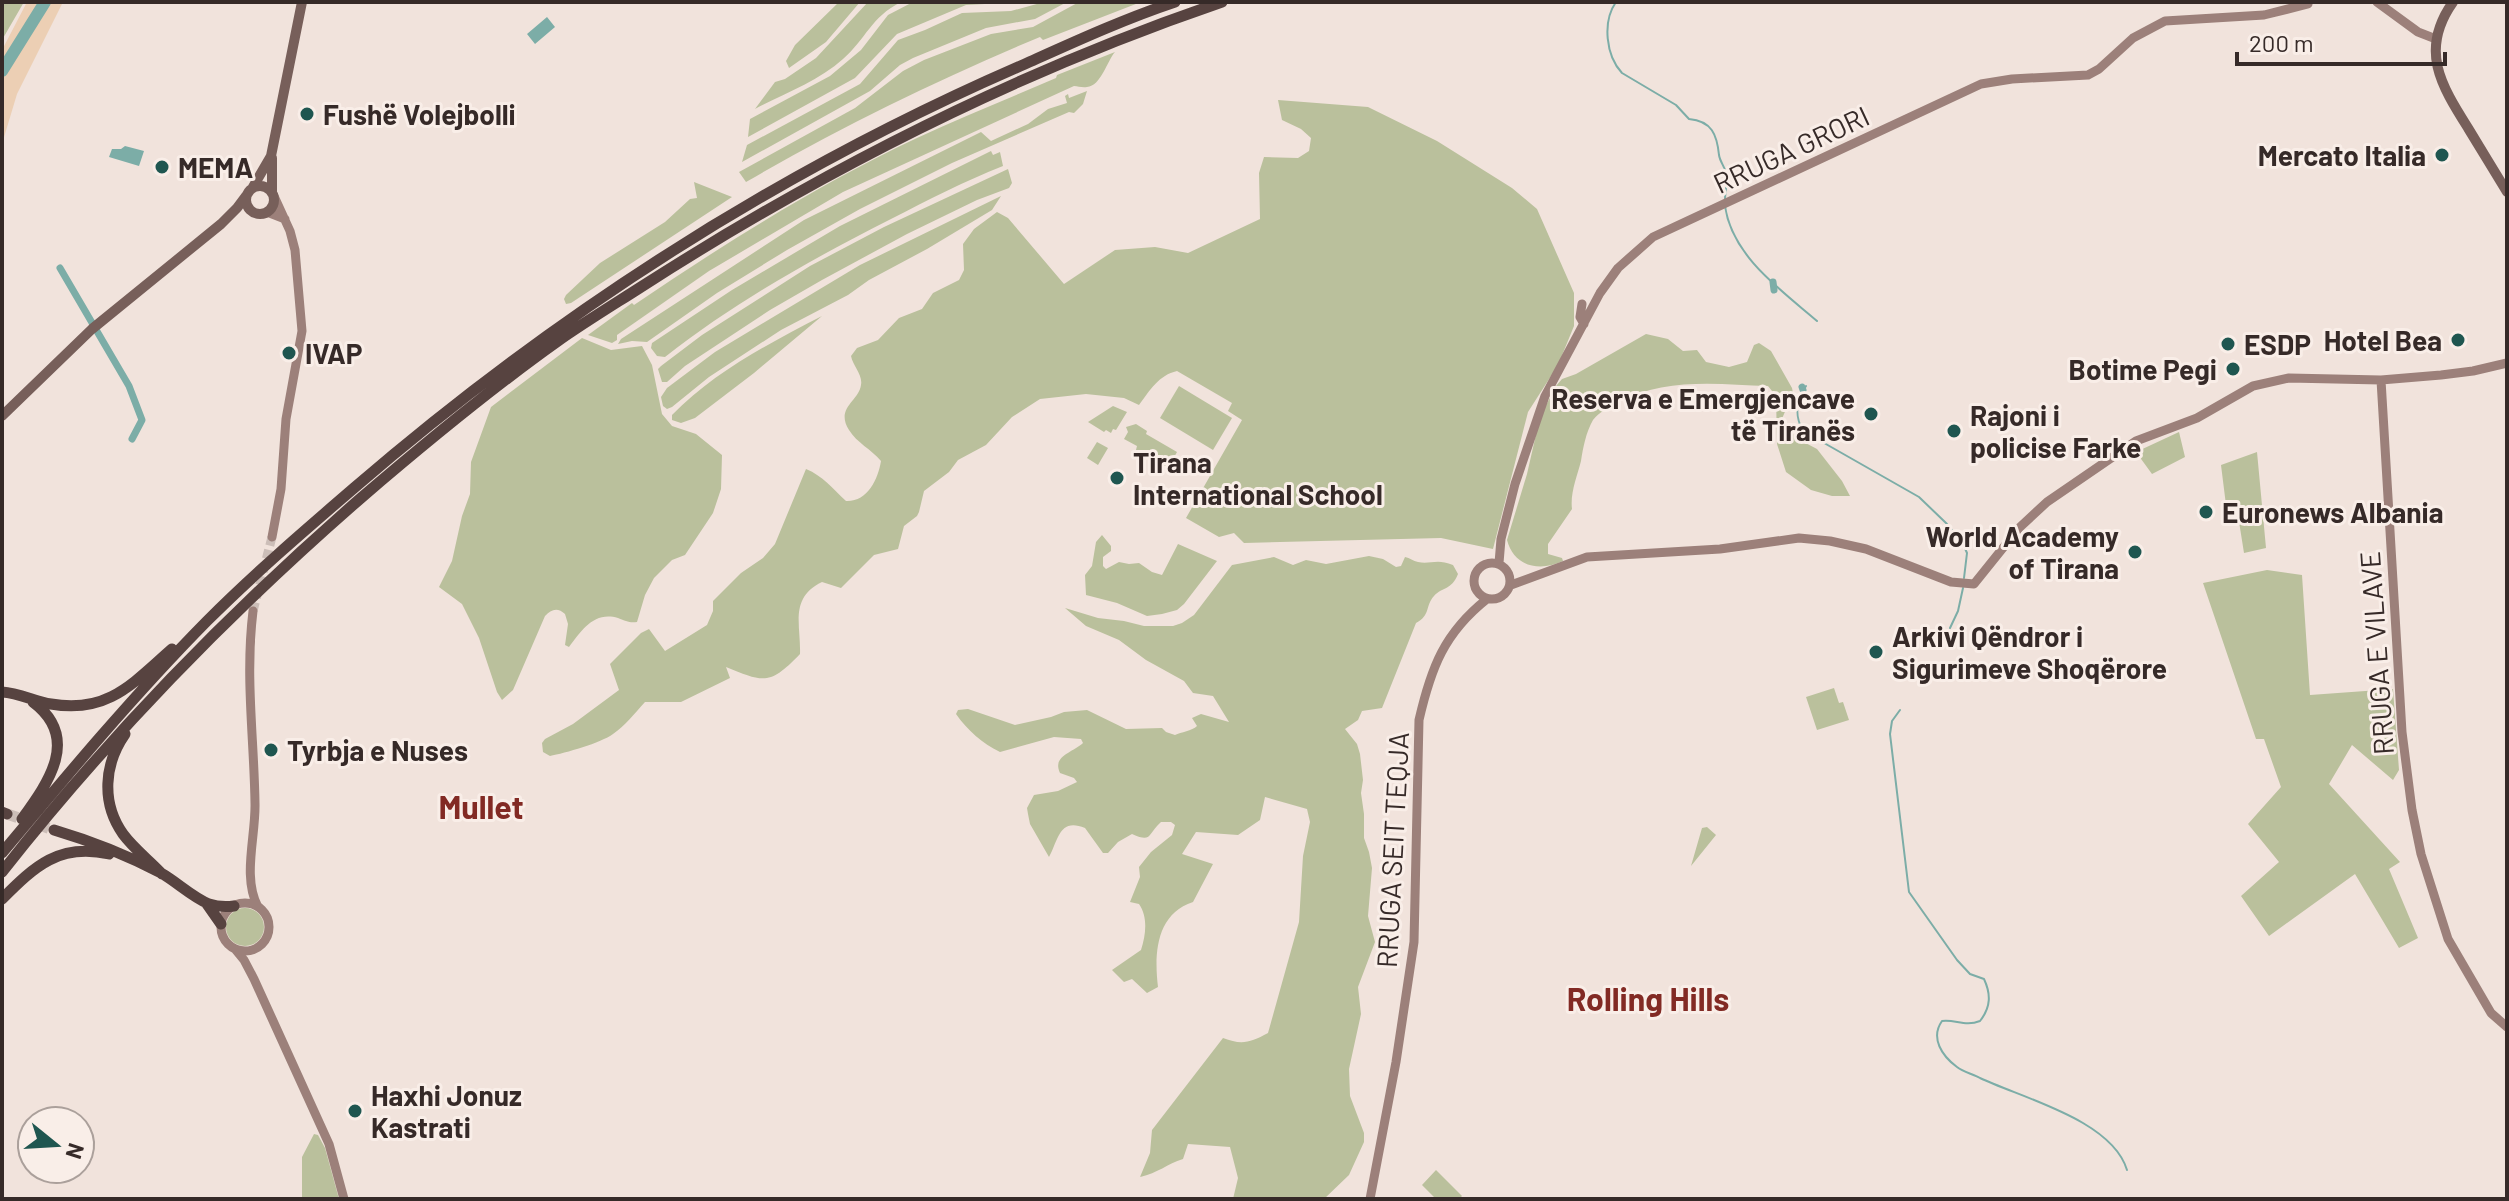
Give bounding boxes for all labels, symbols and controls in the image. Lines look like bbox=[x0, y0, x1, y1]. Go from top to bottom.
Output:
scale bar bbox=[2237, 16, 2445, 66]
text: 200 m bbox=[2249, 28, 2314, 57]
place label: Fushë Volejbolli bbox=[323, 97, 516, 131]
street label: RRUGA GRORI bbox=[1708, 98, 1874, 200]
marker: Fushë Volejbolli bbox=[298, 105, 316, 123]
place label: Mercato Italia bbox=[2258, 138, 2426, 172]
marker: Mercato Italia bbox=[2433, 146, 2451, 164]
place label: MEMA bbox=[178, 150, 253, 184]
marker: MEMA bbox=[153, 158, 171, 176]
place label: Hotel Bea bbox=[2324, 323, 2442, 357]
place label: ESDP bbox=[2244, 327, 2311, 361]
marker: Hotel Bea bbox=[2449, 331, 2467, 349]
marker: ESDP bbox=[2219, 335, 2237, 353]
place label: IVAP bbox=[305, 336, 362, 370]
marker: IVAP bbox=[280, 344, 298, 362]
place label: Botime Pegi bbox=[2069, 352, 2217, 386]
marker: Botime Pegi bbox=[2224, 360, 2242, 378]
place label: Reserva e Emergjencave të Tiranës bbox=[1551, 381, 1855, 447]
place label: Rajoni i policise Farke bbox=[1970, 398, 2141, 464]
marker: Reserva e Emergjencave të Tiranës bbox=[1862, 405, 1880, 423]
marker: Rajoni i policise Farke bbox=[1945, 422, 1963, 440]
place label: Tirana International School bbox=[1133, 445, 1383, 511]
marker: Tirana International School bbox=[1108, 469, 1126, 487]
place label: Euronews Albania bbox=[2222, 495, 2443, 529]
marker: Euronews Albania bbox=[2197, 503, 2215, 521]
place label: World Academy of Tirana bbox=[1925, 519, 2119, 585]
marker: World Academy of Tirana bbox=[2126, 543, 2144, 561]
street label: RRUGA E VILAVE bbox=[2352, 550, 2400, 756]
place label: Arkivi Qëndror i Sigurimeve Shoqërore bbox=[1892, 619, 2167, 685]
marker: Arkivi Qëndror i Sigurimeve Shoqërore bbox=[1867, 643, 1885, 661]
street label: RRUGA SEIT TEQJA bbox=[1369, 731, 1415, 969]
place label: Tyrbja e Nuses bbox=[287, 733, 468, 767]
marker: Tyrbja e Nuses bbox=[262, 741, 280, 759]
district label: Mullet bbox=[438, 787, 524, 825]
district label: Rolling Hills bbox=[1567, 979, 1729, 1017]
place label: Haxhi Jonuz Kastrati bbox=[371, 1078, 522, 1144]
marker: Haxhi Jonuz Kastrati bbox=[346, 1102, 364, 1120]
north arrow bbox=[16, 1105, 96, 1185]
text: N bbox=[61, 1141, 91, 1162]

